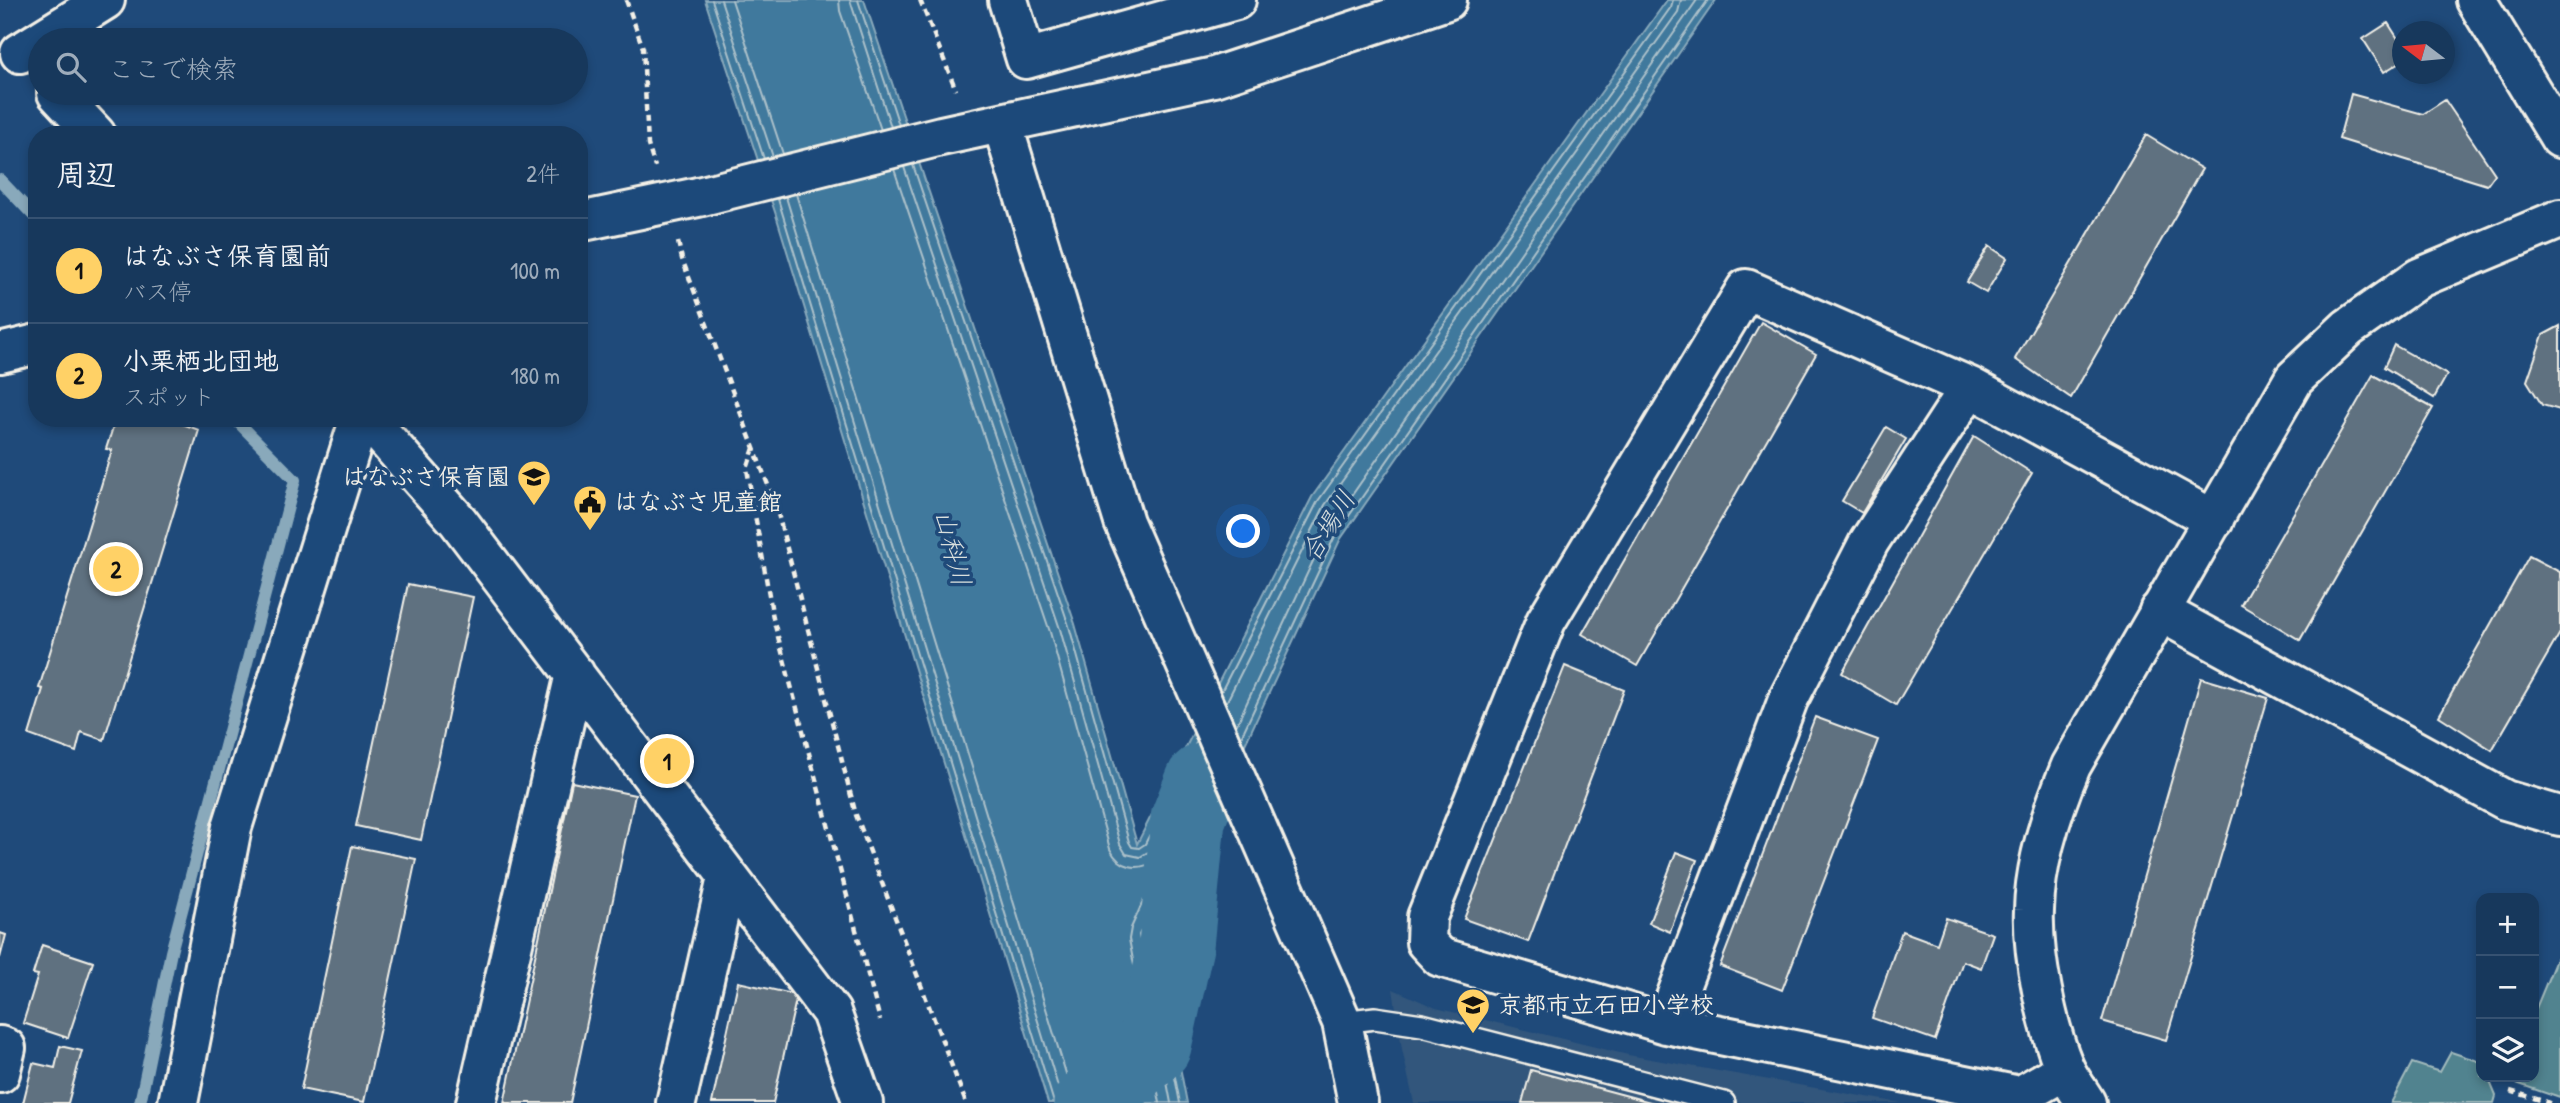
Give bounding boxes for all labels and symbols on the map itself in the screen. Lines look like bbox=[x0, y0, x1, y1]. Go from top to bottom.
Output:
north arrow bbox=[2392, 21, 2455, 84]
school or university icon: はなぶさ保育園 bbox=[515, 458, 553, 507]
place label: はなぶさ保育園 bbox=[342, 460, 510, 492]
public building icon: はなぶさ児童館 bbox=[571, 483, 609, 532]
water label: 合場川 bbox=[1292, 483, 1363, 568]
place label: はなぶさ児童館 bbox=[614, 485, 782, 517]
water label: 山科川 bbox=[927, 506, 980, 590]
your location bbox=[1226, 514, 1260, 548]
pin: 2 bbox=[93, 543, 139, 595]
pin: 1 bbox=[644, 735, 690, 787]
school or university icon: 京都市立石田小学校 bbox=[1454, 986, 1492, 1035]
place label: 京都市立石田小学校 bbox=[1498, 988, 1714, 1020]

